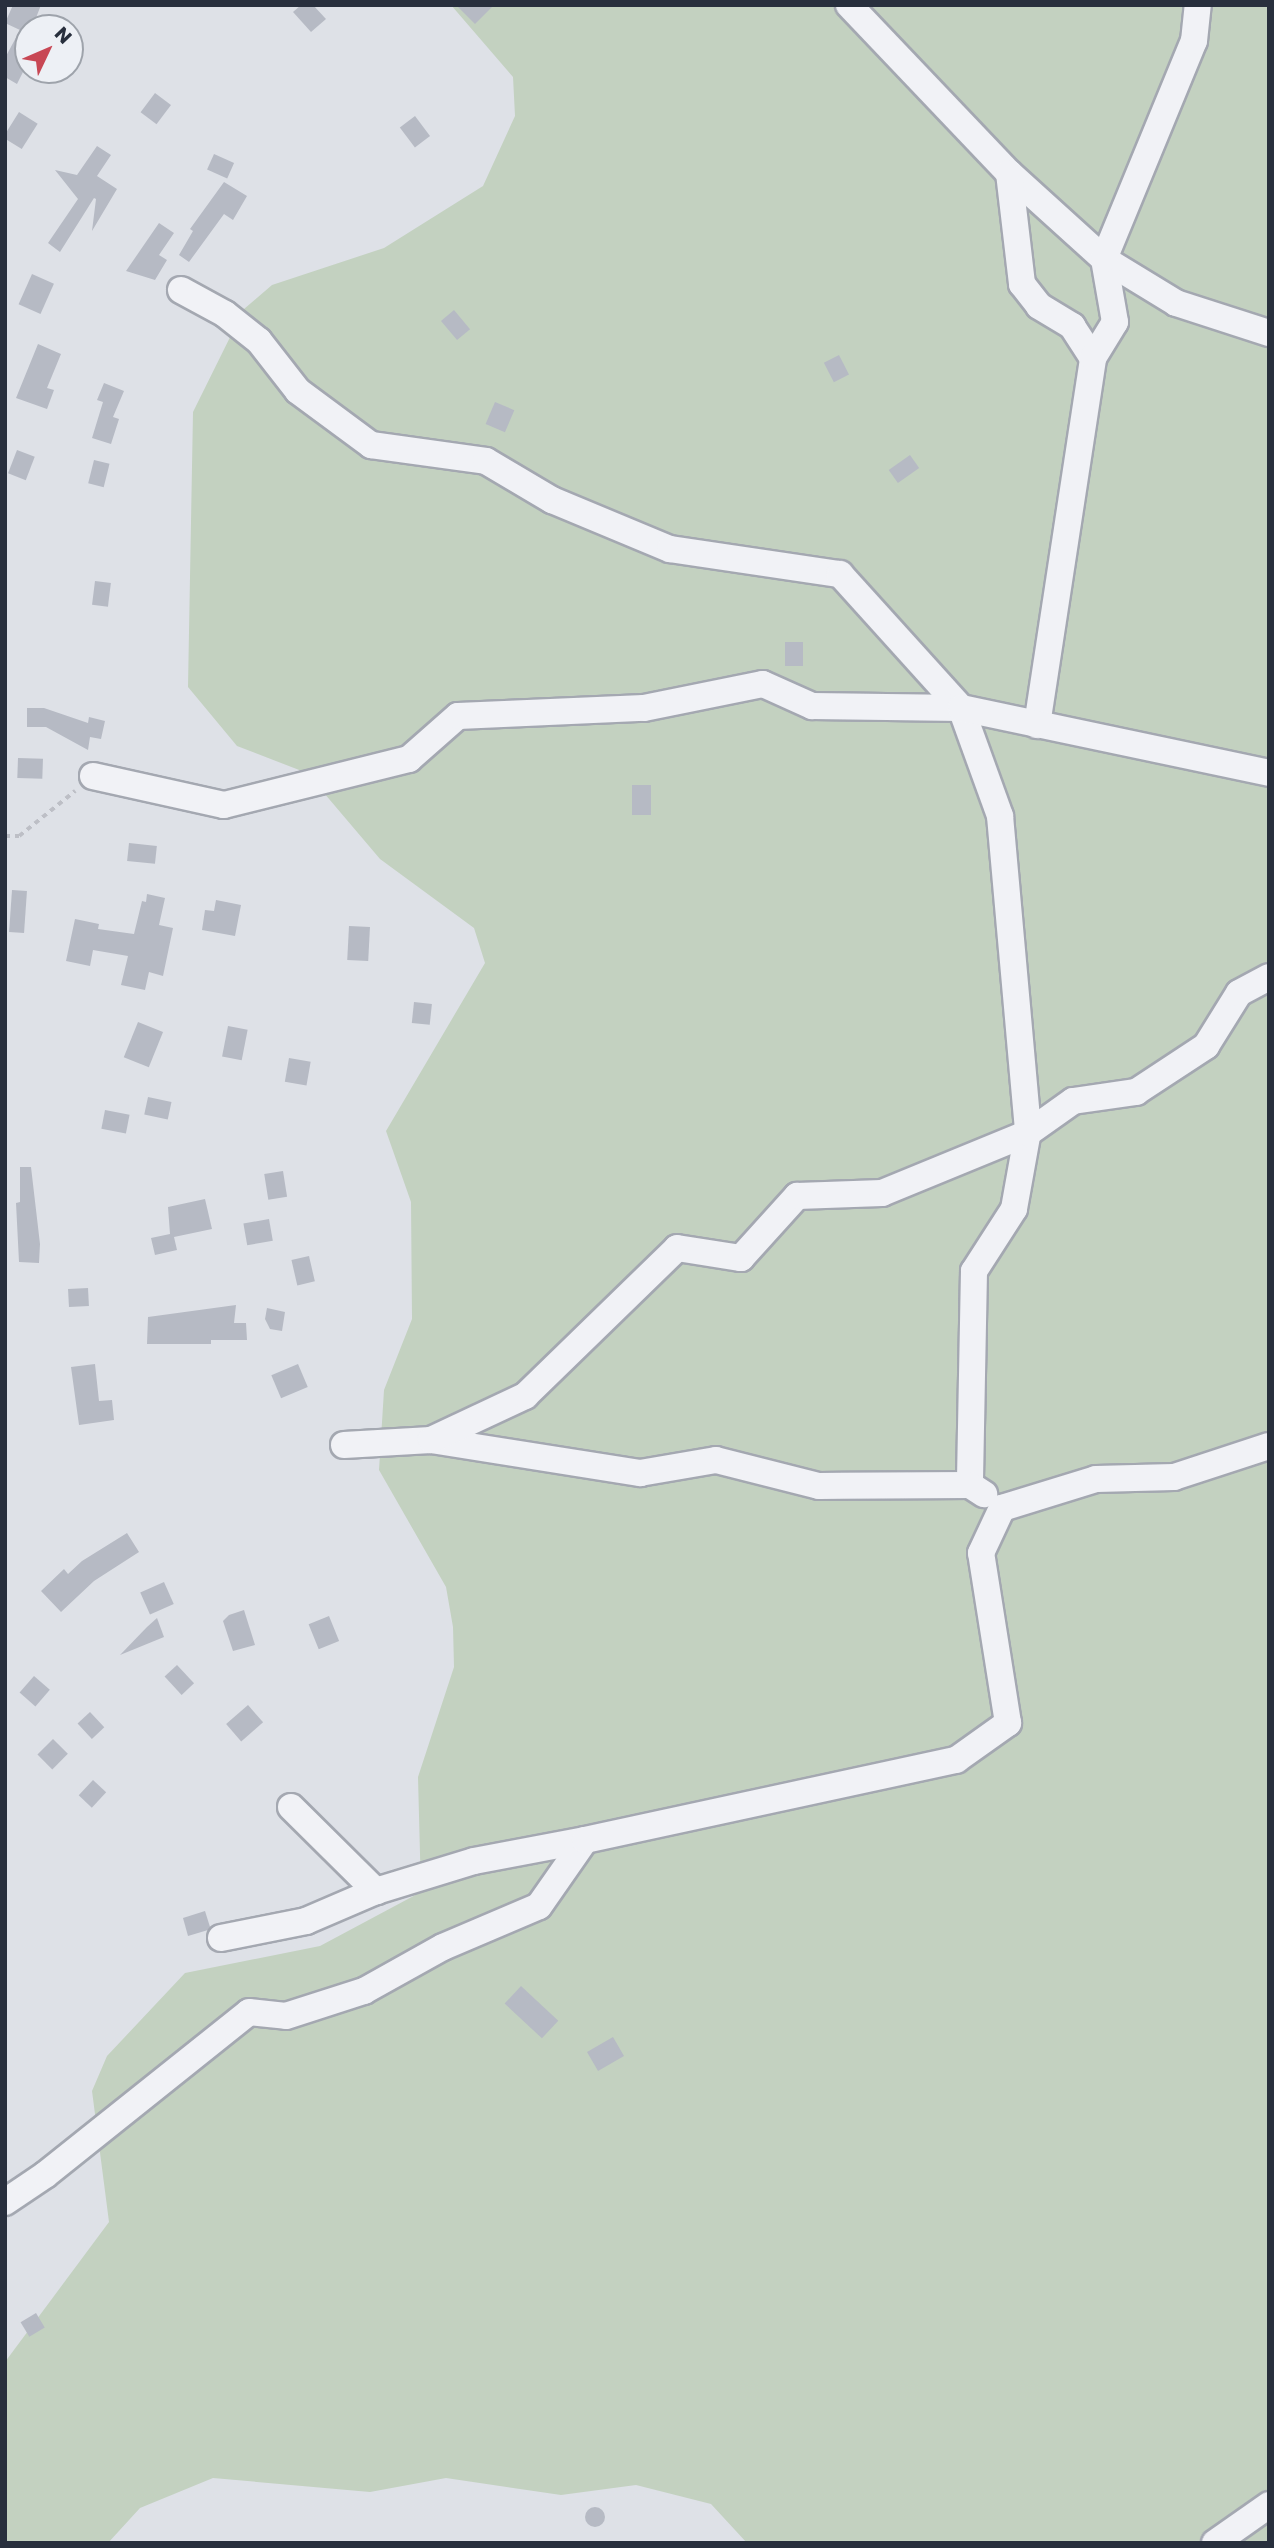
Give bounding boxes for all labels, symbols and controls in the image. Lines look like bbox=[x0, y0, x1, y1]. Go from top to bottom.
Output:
north arrow bbox=[14, 14, 84, 84]
text: N bbox=[48, 21, 78, 50]

